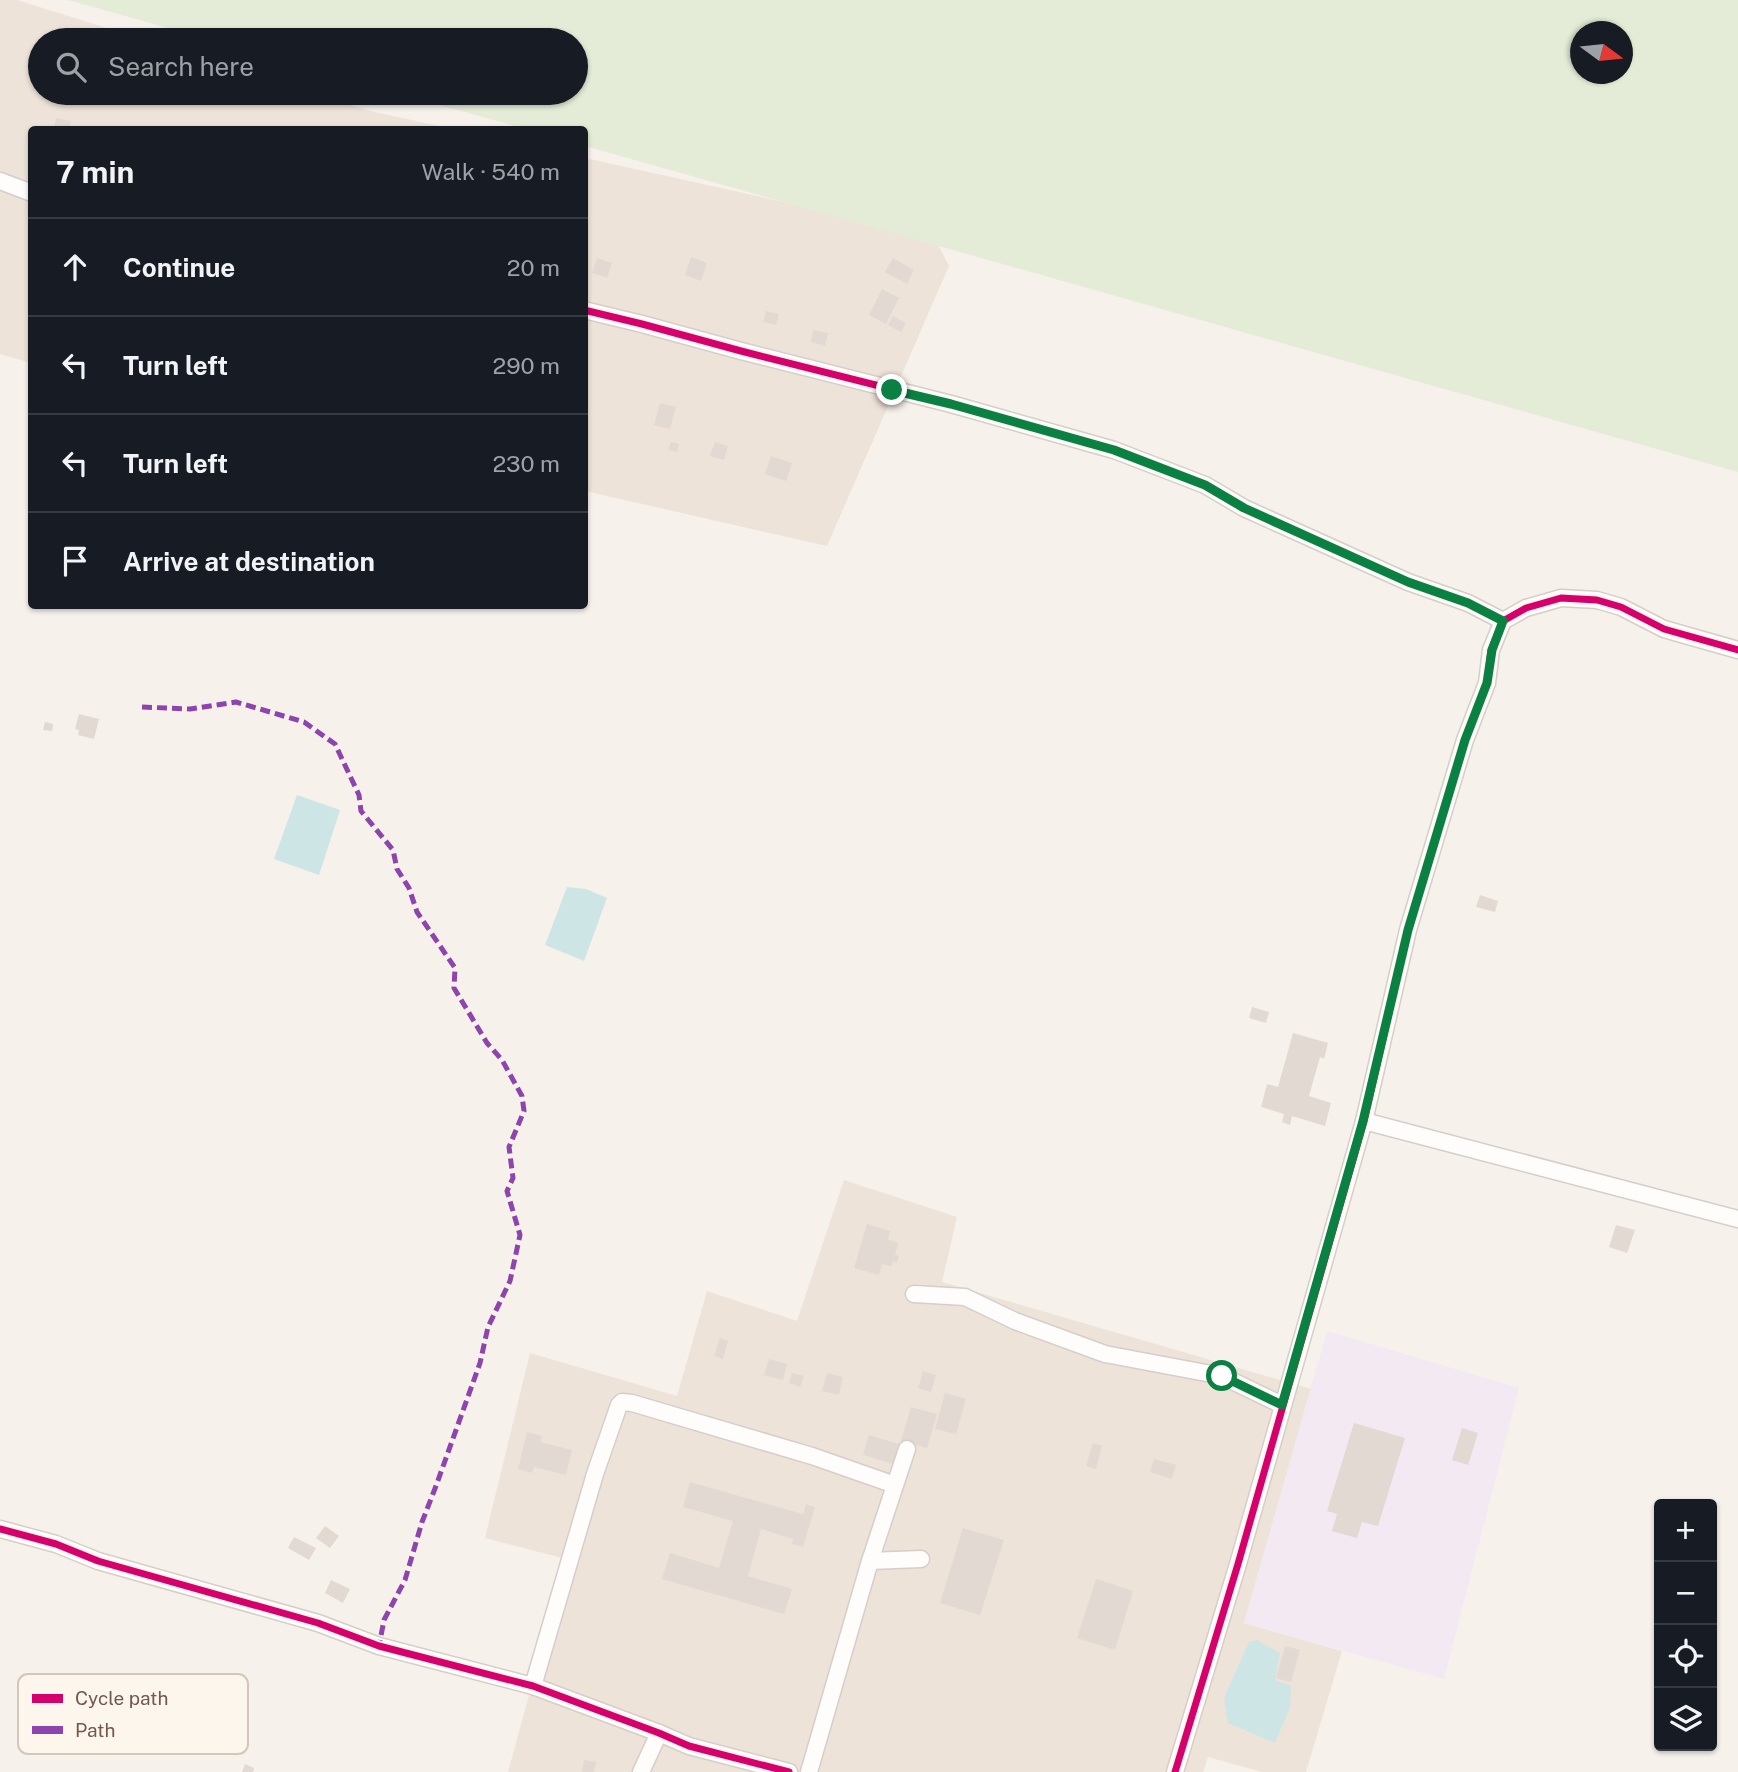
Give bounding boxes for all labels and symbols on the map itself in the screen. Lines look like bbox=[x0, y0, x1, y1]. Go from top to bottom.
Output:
north arrow bbox=[1570, 21, 1633, 84]
route end bbox=[876, 374, 907, 405]
route start bbox=[1206, 1360, 1237, 1391]
legend bbox=[18, 1674, 248, 1754]
text: Cycle path bbox=[75, 1687, 168, 1709]
text: Path bbox=[75, 1719, 115, 1741]

